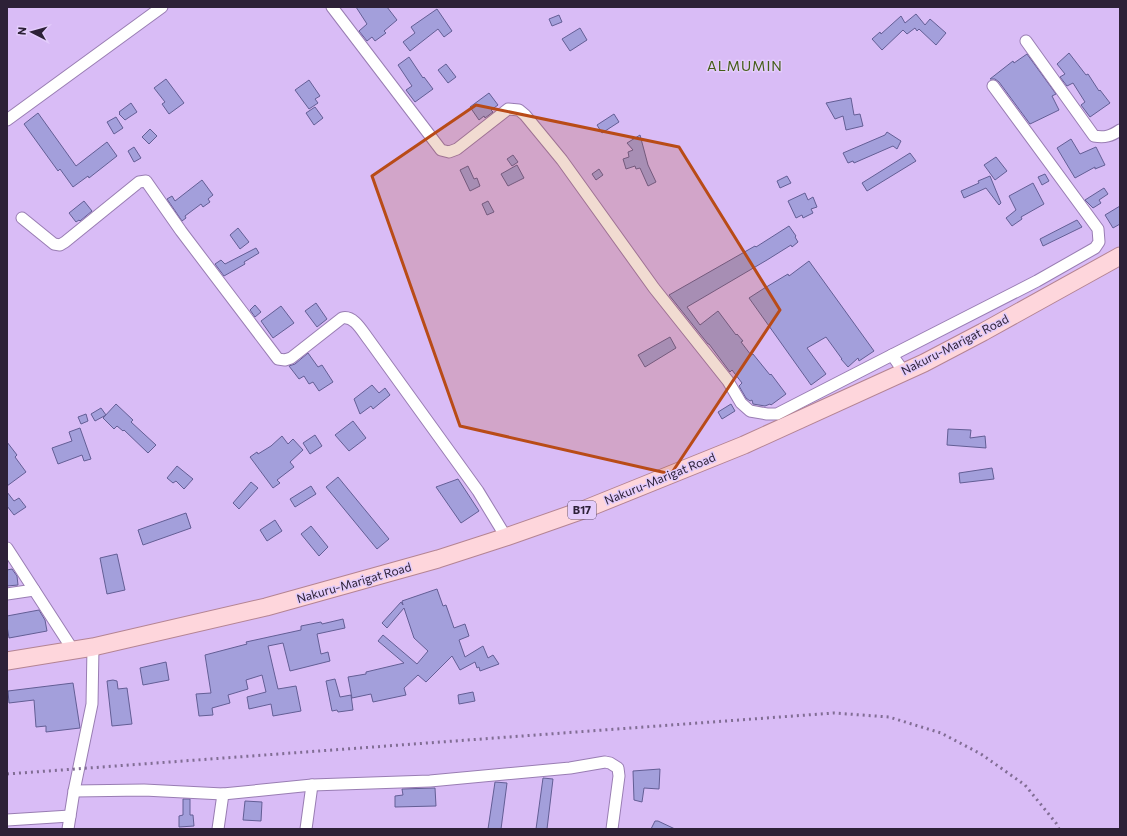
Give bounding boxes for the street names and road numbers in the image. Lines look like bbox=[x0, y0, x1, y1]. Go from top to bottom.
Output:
street label: Nakuru-Marigat Road bbox=[899, 311, 1011, 377]
street label: Nakuru-Marigat Road bbox=[602, 449, 717, 507]
road number: B17 bbox=[568, 501, 596, 519]
street label: Nakuru-Marigat Road bbox=[295, 559, 413, 605]

